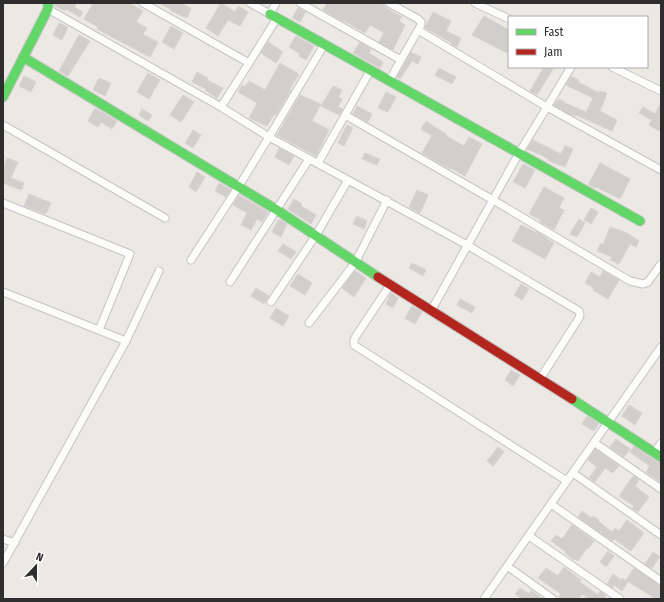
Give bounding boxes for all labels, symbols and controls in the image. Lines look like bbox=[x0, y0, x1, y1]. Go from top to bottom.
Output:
legend bbox=[508, 16, 648, 68]
text: Fast bbox=[544, 25, 563, 39]
text: Jam bbox=[544, 45, 562, 59]
north arrow bbox=[16, 546, 56, 586]
text: N bbox=[34, 550, 45, 564]

